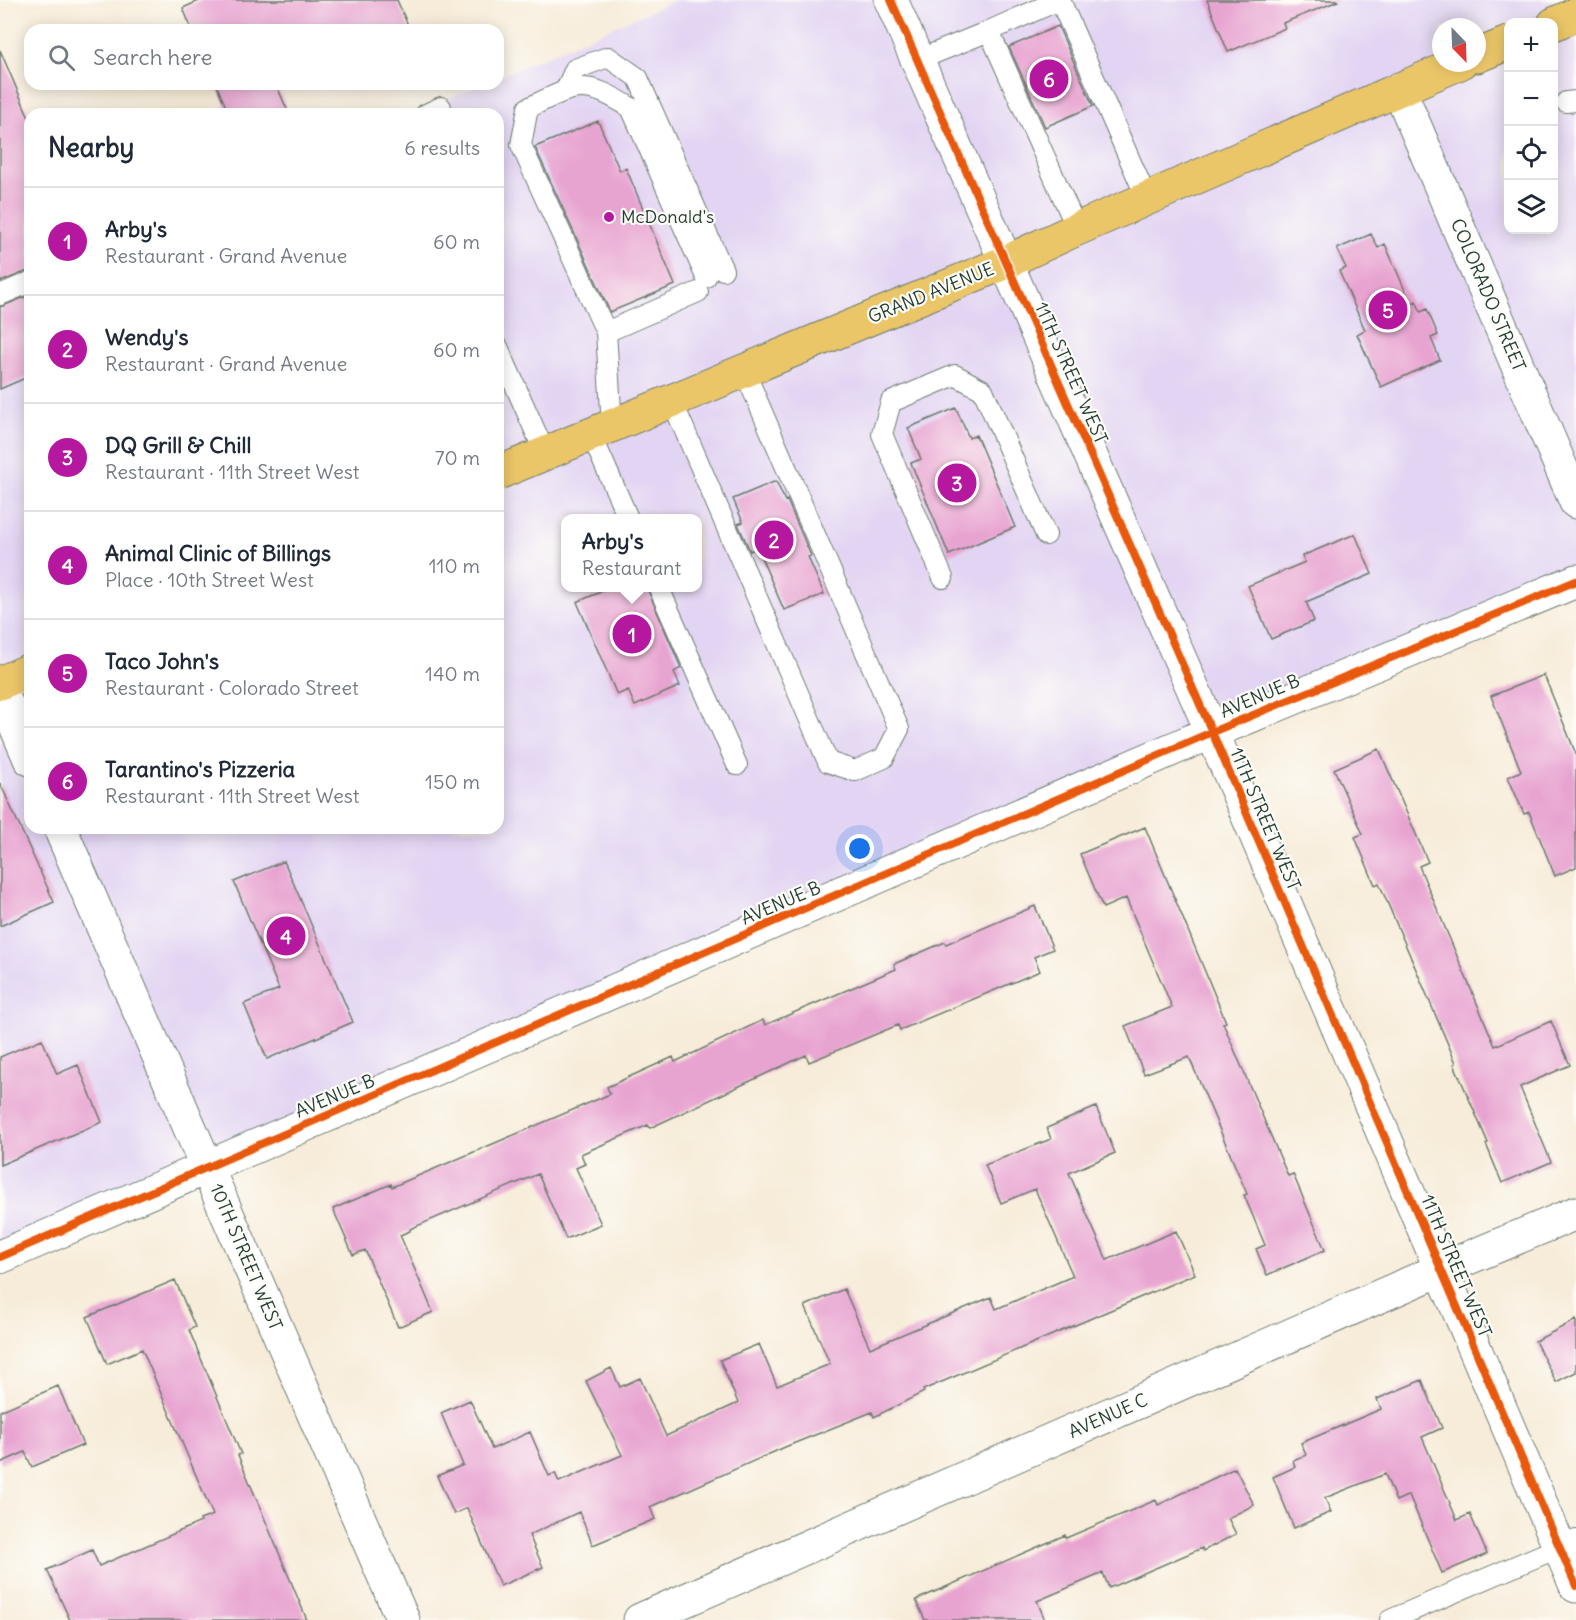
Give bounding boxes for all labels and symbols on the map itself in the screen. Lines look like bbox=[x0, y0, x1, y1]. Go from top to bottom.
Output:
north arrow bbox=[1432, 18, 1486, 72]
pin: 6 bbox=[1030, 56, 1068, 101]
place label: McDonald's bbox=[621, 205, 714, 228]
marker: McDonald's bbox=[602, 210, 616, 224]
street label: COLORADO STREET bbox=[1446, 215, 1531, 375]
street label: GRAND AVENUE bbox=[865, 257, 997, 328]
pin: 5 bbox=[1368, 288, 1408, 332]
street label: 11TH STREET WEST bbox=[1030, 298, 1113, 447]
pin: 3 bbox=[938, 460, 976, 506]
pin: 2 bbox=[754, 518, 794, 562]
pin: 1 bbox=[612, 612, 652, 656]
street label: AVENUE B bbox=[1217, 668, 1303, 723]
street label: 11TH STREET WEST bbox=[1225, 744, 1306, 894]
your location bbox=[845, 834, 874, 863]
street label: AVENUE B bbox=[738, 875, 824, 930]
pin: 4 bbox=[266, 914, 306, 958]
street label: AVENUE B bbox=[292, 1068, 378, 1123]
street label: 10TH STREET WEST bbox=[205, 1180, 288, 1334]
street label: 11TH STREET WEST bbox=[1416, 1191, 1497, 1341]
street label: AVENUE C bbox=[1065, 1388, 1151, 1443]

